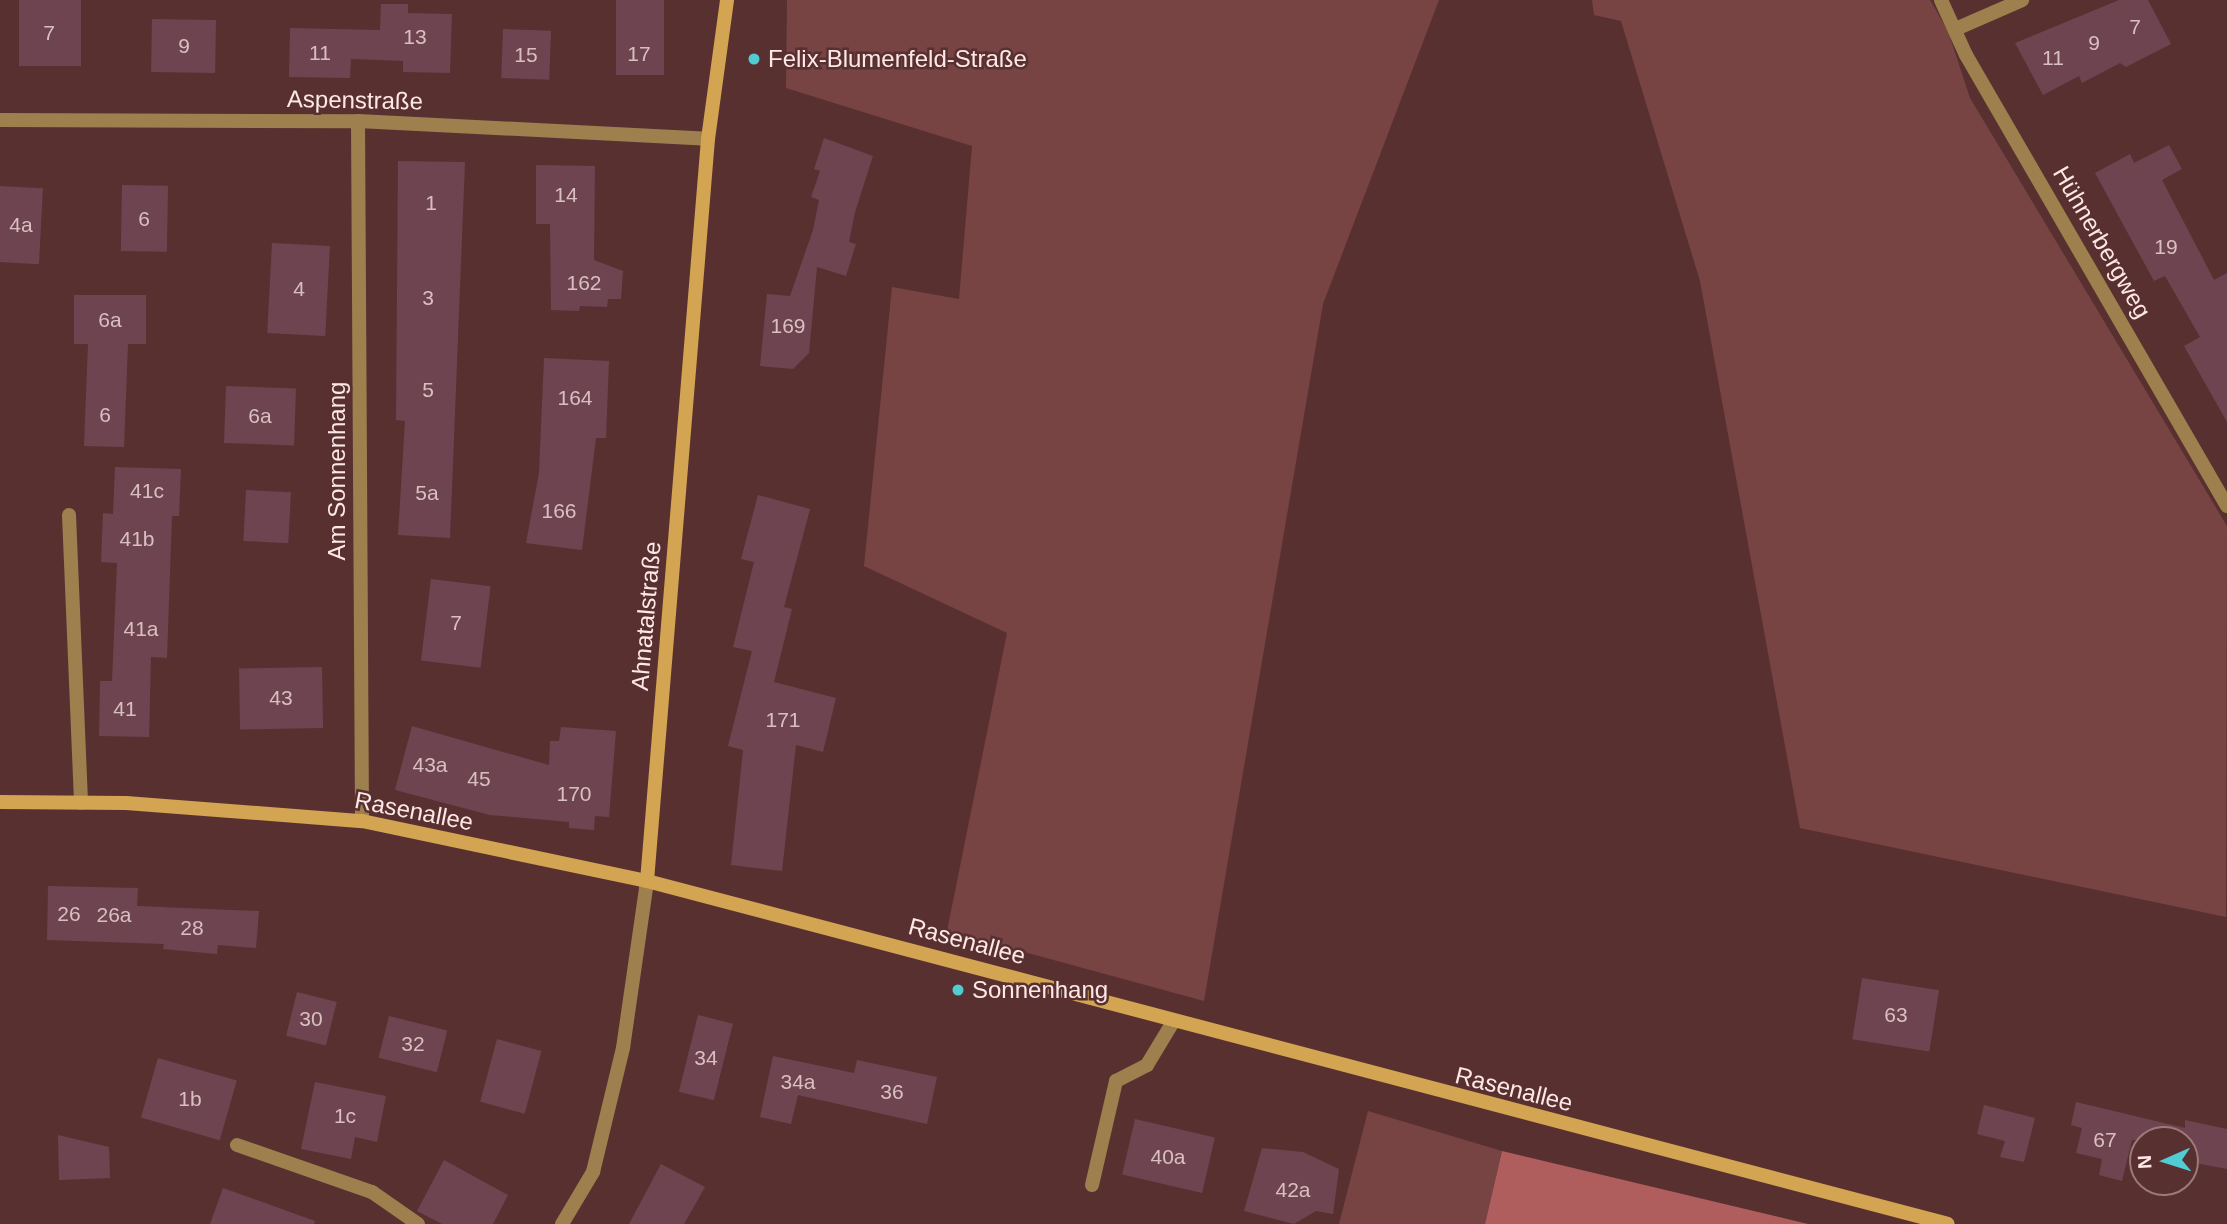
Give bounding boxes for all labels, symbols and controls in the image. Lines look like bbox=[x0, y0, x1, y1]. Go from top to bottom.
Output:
house number: 7 bbox=[2129, 14, 2141, 40]
house number: 7 bbox=[43, 20, 55, 46]
house number: 13 bbox=[403, 24, 427, 50]
house number: 9 bbox=[2088, 30, 2100, 56]
house number: 9 bbox=[178, 33, 190, 59]
house number: 11 bbox=[309, 40, 331, 66]
house number: 17 bbox=[627, 41, 651, 67]
house number: 15 bbox=[514, 42, 538, 68]
place label: Felix-Blumenfeld-Straße bbox=[768, 45, 1027, 73]
house number: 11 bbox=[2042, 45, 2064, 71]
marker: Felix-Blumenfeld-Straße bbox=[746, 51, 762, 67]
street label: Aspenstraße bbox=[287, 84, 423, 116]
street label: Hühnerbergweg bbox=[2047, 161, 2157, 323]
house number: 14 bbox=[554, 182, 578, 208]
house number: 1 bbox=[425, 190, 437, 216]
house number: 6 bbox=[138, 206, 150, 232]
house number: 4a bbox=[9, 212, 33, 238]
house number: 19 bbox=[2154, 234, 2178, 260]
house number: 162 bbox=[566, 270, 602, 296]
house number: 4 bbox=[293, 276, 305, 302]
house number: 3 bbox=[422, 285, 434, 311]
house number: 6a bbox=[98, 307, 122, 333]
house number: 169 bbox=[770, 313, 806, 339]
house number: 5 bbox=[422, 377, 434, 403]
street label: Am Sonnenhang bbox=[323, 382, 351, 560]
house number: 164 bbox=[557, 385, 593, 411]
house number: 6 bbox=[99, 402, 111, 428]
house number: 6a bbox=[248, 403, 272, 429]
house number: 41c bbox=[130, 478, 164, 504]
house number: 5a bbox=[415, 480, 439, 506]
house number: 166 bbox=[541, 498, 577, 524]
house number: 41b bbox=[119, 526, 155, 552]
street label: Ahnatalstraße bbox=[625, 540, 667, 692]
house number: 7 bbox=[450, 610, 462, 636]
house number: 41a bbox=[123, 616, 159, 642]
house number: 43 bbox=[269, 685, 293, 711]
house number: 41 bbox=[113, 696, 137, 722]
house number: 171 bbox=[765, 707, 801, 733]
house number: 43a bbox=[412, 752, 448, 778]
house number: 45 bbox=[467, 766, 491, 792]
house number: 170 bbox=[556, 781, 592, 807]
street label: Rasenallee bbox=[352, 785, 476, 837]
house number: 26 bbox=[57, 901, 81, 927]
house number: 26a bbox=[96, 902, 132, 928]
street label: Rasenallee bbox=[905, 912, 1029, 970]
house number: 28 bbox=[180, 915, 204, 941]
place label: Sonnenhang bbox=[972, 976, 1108, 1004]
marker: Sonnenhang bbox=[950, 982, 966, 998]
house number: 63 bbox=[1884, 1002, 1908, 1028]
house number: 30 bbox=[299, 1006, 323, 1032]
house number: 32 bbox=[401, 1031, 425, 1057]
house number: 34 bbox=[694, 1045, 718, 1071]
street label: Rasenallee bbox=[1452, 1061, 1576, 1117]
house number: 34a bbox=[780, 1069, 816, 1095]
house number: 36 bbox=[880, 1079, 904, 1105]
house number: 1b bbox=[178, 1086, 202, 1112]
house number: 1c bbox=[334, 1103, 356, 1129]
north arrow bbox=[2129, 1126, 2199, 1196]
house number: 67 bbox=[2093, 1127, 2117, 1153]
house number: 40a bbox=[1150, 1144, 1186, 1170]
text: N bbox=[2134, 1155, 2155, 1169]
house number: 42a bbox=[1275, 1177, 1311, 1203]

